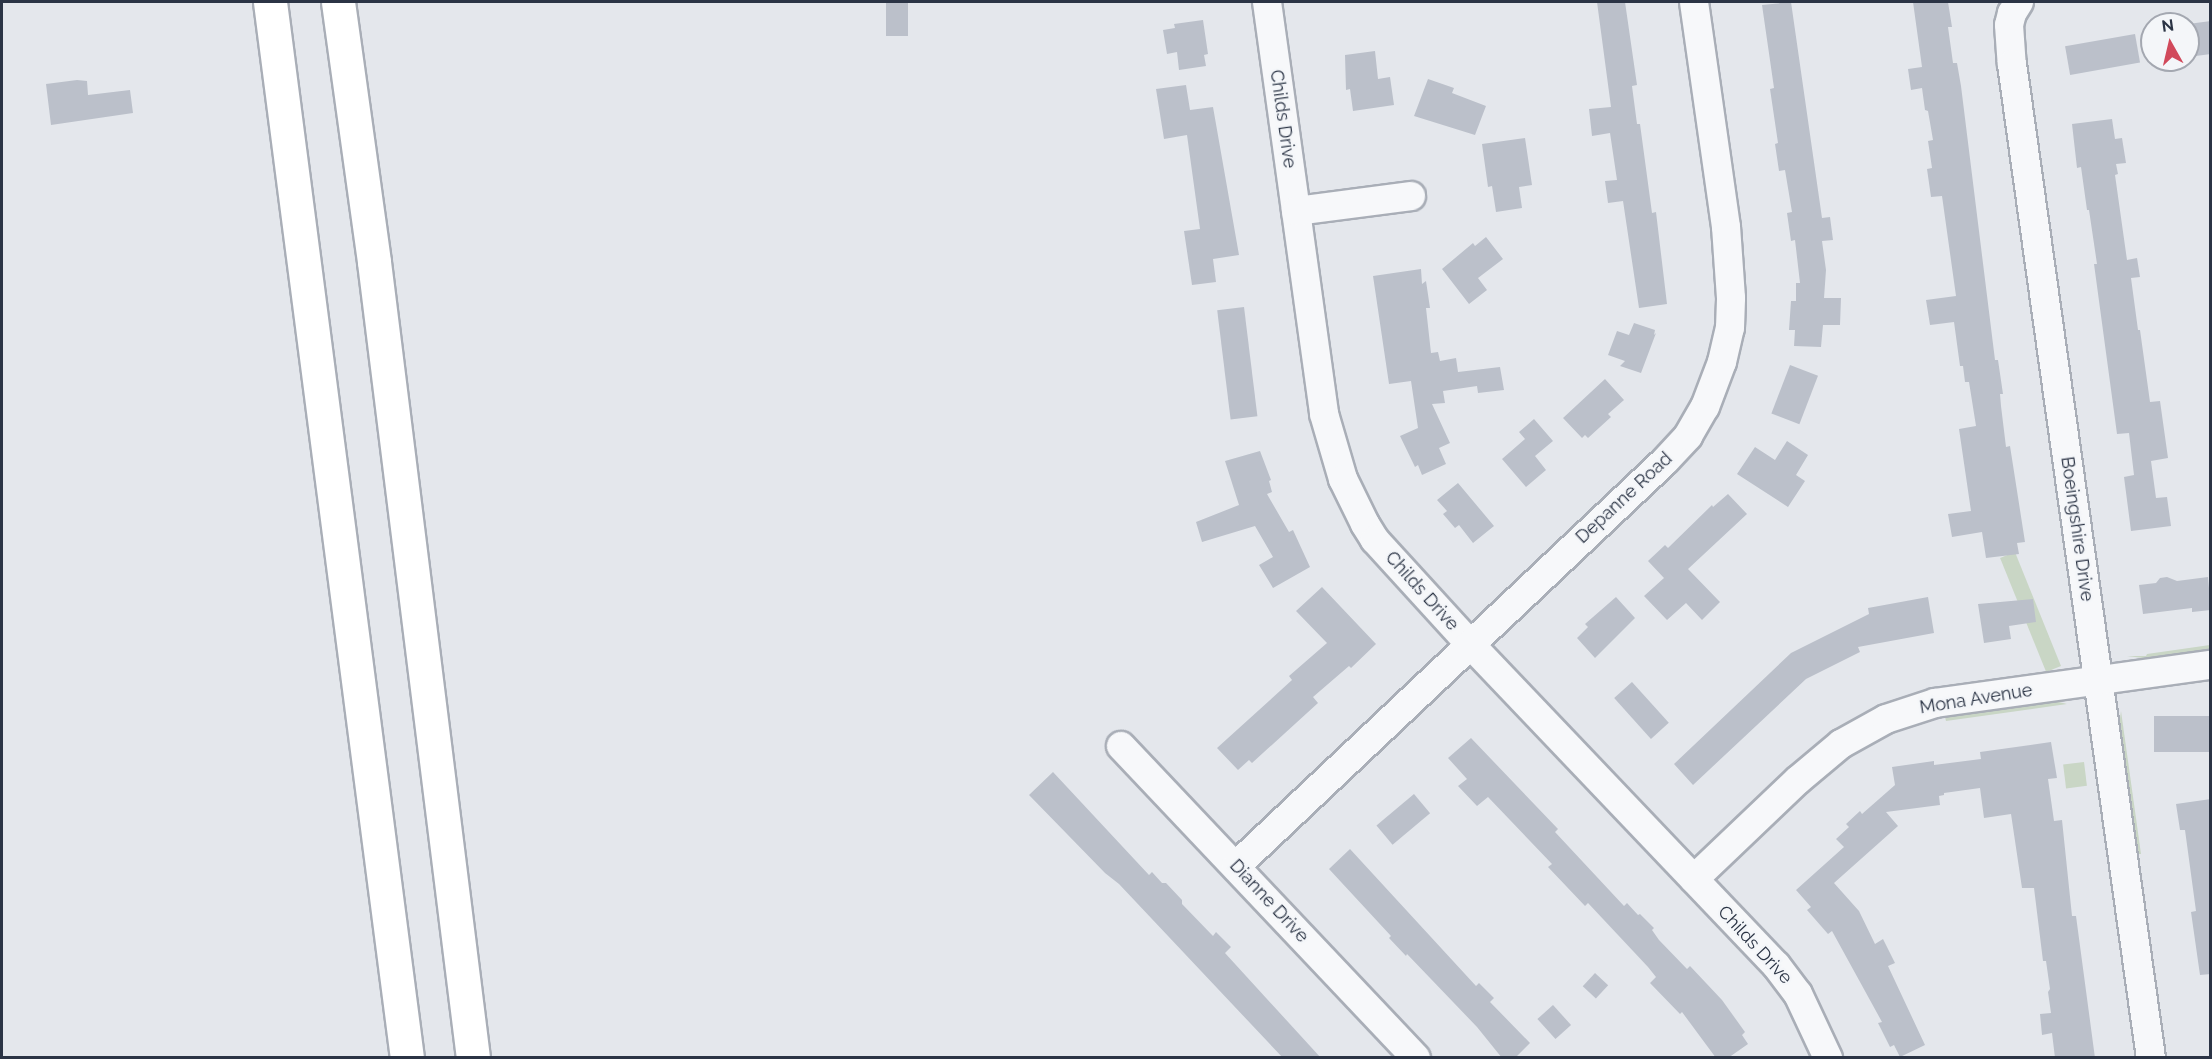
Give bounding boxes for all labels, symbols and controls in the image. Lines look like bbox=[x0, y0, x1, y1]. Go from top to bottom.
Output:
north arrow bbox=[2140, 12, 2200, 72]
text: N bbox=[2160, 15, 2175, 36]
street label: Childs Drive bbox=[1265, 68, 1301, 170]
street label: Depanne Road bbox=[1571, 448, 1677, 548]
street label: Boeingshire Drive bbox=[2056, 455, 2098, 603]
street label: Childs Drive bbox=[1381, 547, 1463, 635]
street label: Mona Avenue bbox=[1918, 679, 2034, 719]
street label: Dianne Drive bbox=[1225, 855, 1313, 947]
street label: Childs Drive bbox=[1713, 901, 1797, 989]

